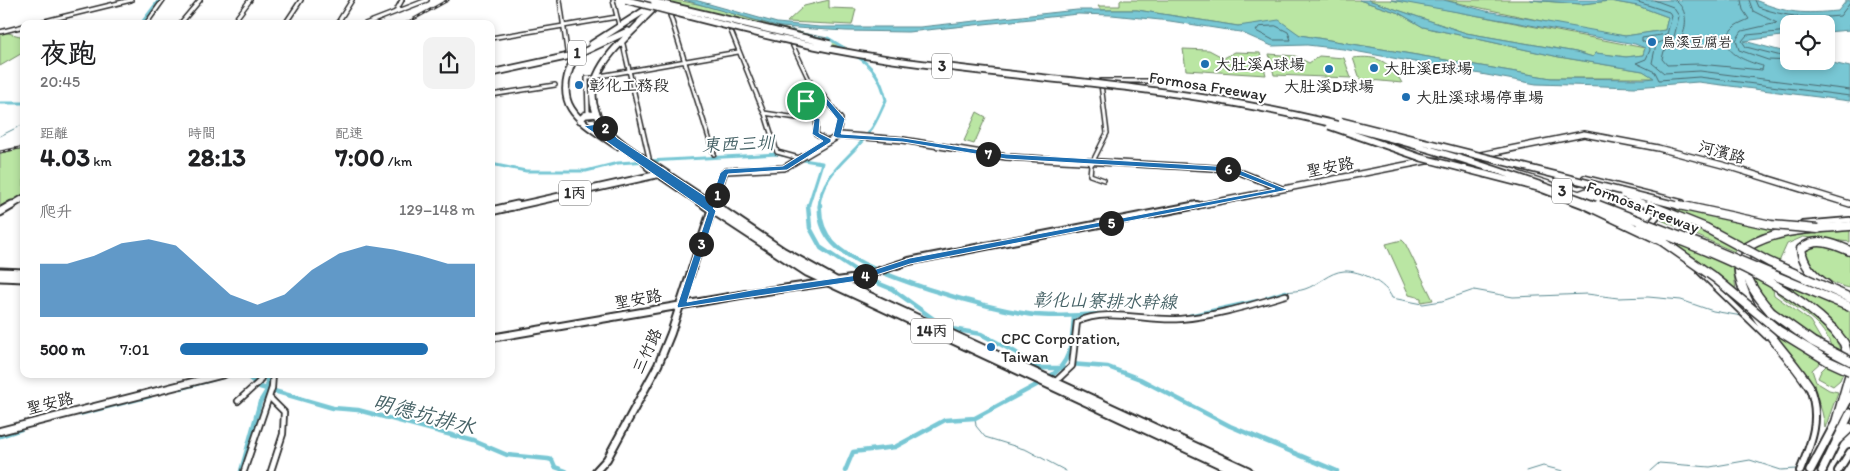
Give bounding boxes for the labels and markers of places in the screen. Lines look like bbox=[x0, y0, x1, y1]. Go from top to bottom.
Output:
place label: 烏溪豆腐岩 bbox=[1662, 34, 1732, 51]
marker: 烏溪豆腐岩 bbox=[1646, 36, 1658, 48]
place label: 大肚溪A球場 bbox=[1215, 55, 1305, 74]
marker: 大肚溪A球場 bbox=[1199, 58, 1211, 70]
place label: 大肚溪E球場 bbox=[1384, 59, 1473, 78]
marker: 大肚溪E球場 bbox=[1368, 62, 1380, 74]
marker: 大肚溪D球場 bbox=[1323, 63, 1335, 75]
place label: 彰化工務段 bbox=[589, 76, 669, 95]
place label: 大肚溪D球場 bbox=[1284, 77, 1374, 96]
marker: 彰化工務段 bbox=[573, 79, 585, 91]
pin bbox=[785, 80, 827, 122]
place label: 大肚溪球場停車場 bbox=[1416, 88, 1544, 107]
marker: 大肚溪球場停車場 bbox=[1400, 91, 1412, 103]
pin: 2 bbox=[592, 116, 618, 140]
pin: 7 bbox=[976, 142, 1000, 166]
pin: 6 bbox=[1216, 156, 1240, 182]
pin: 1 bbox=[704, 182, 730, 208]
pin: 5 bbox=[1098, 210, 1124, 236]
pin: 3 bbox=[688, 232, 714, 256]
pin: 4 bbox=[852, 264, 878, 288]
place label: CPC Corporation, Taiwan bbox=[1001, 329, 1120, 366]
marker: CPC Corporation, Taiwan bbox=[985, 341, 997, 353]

